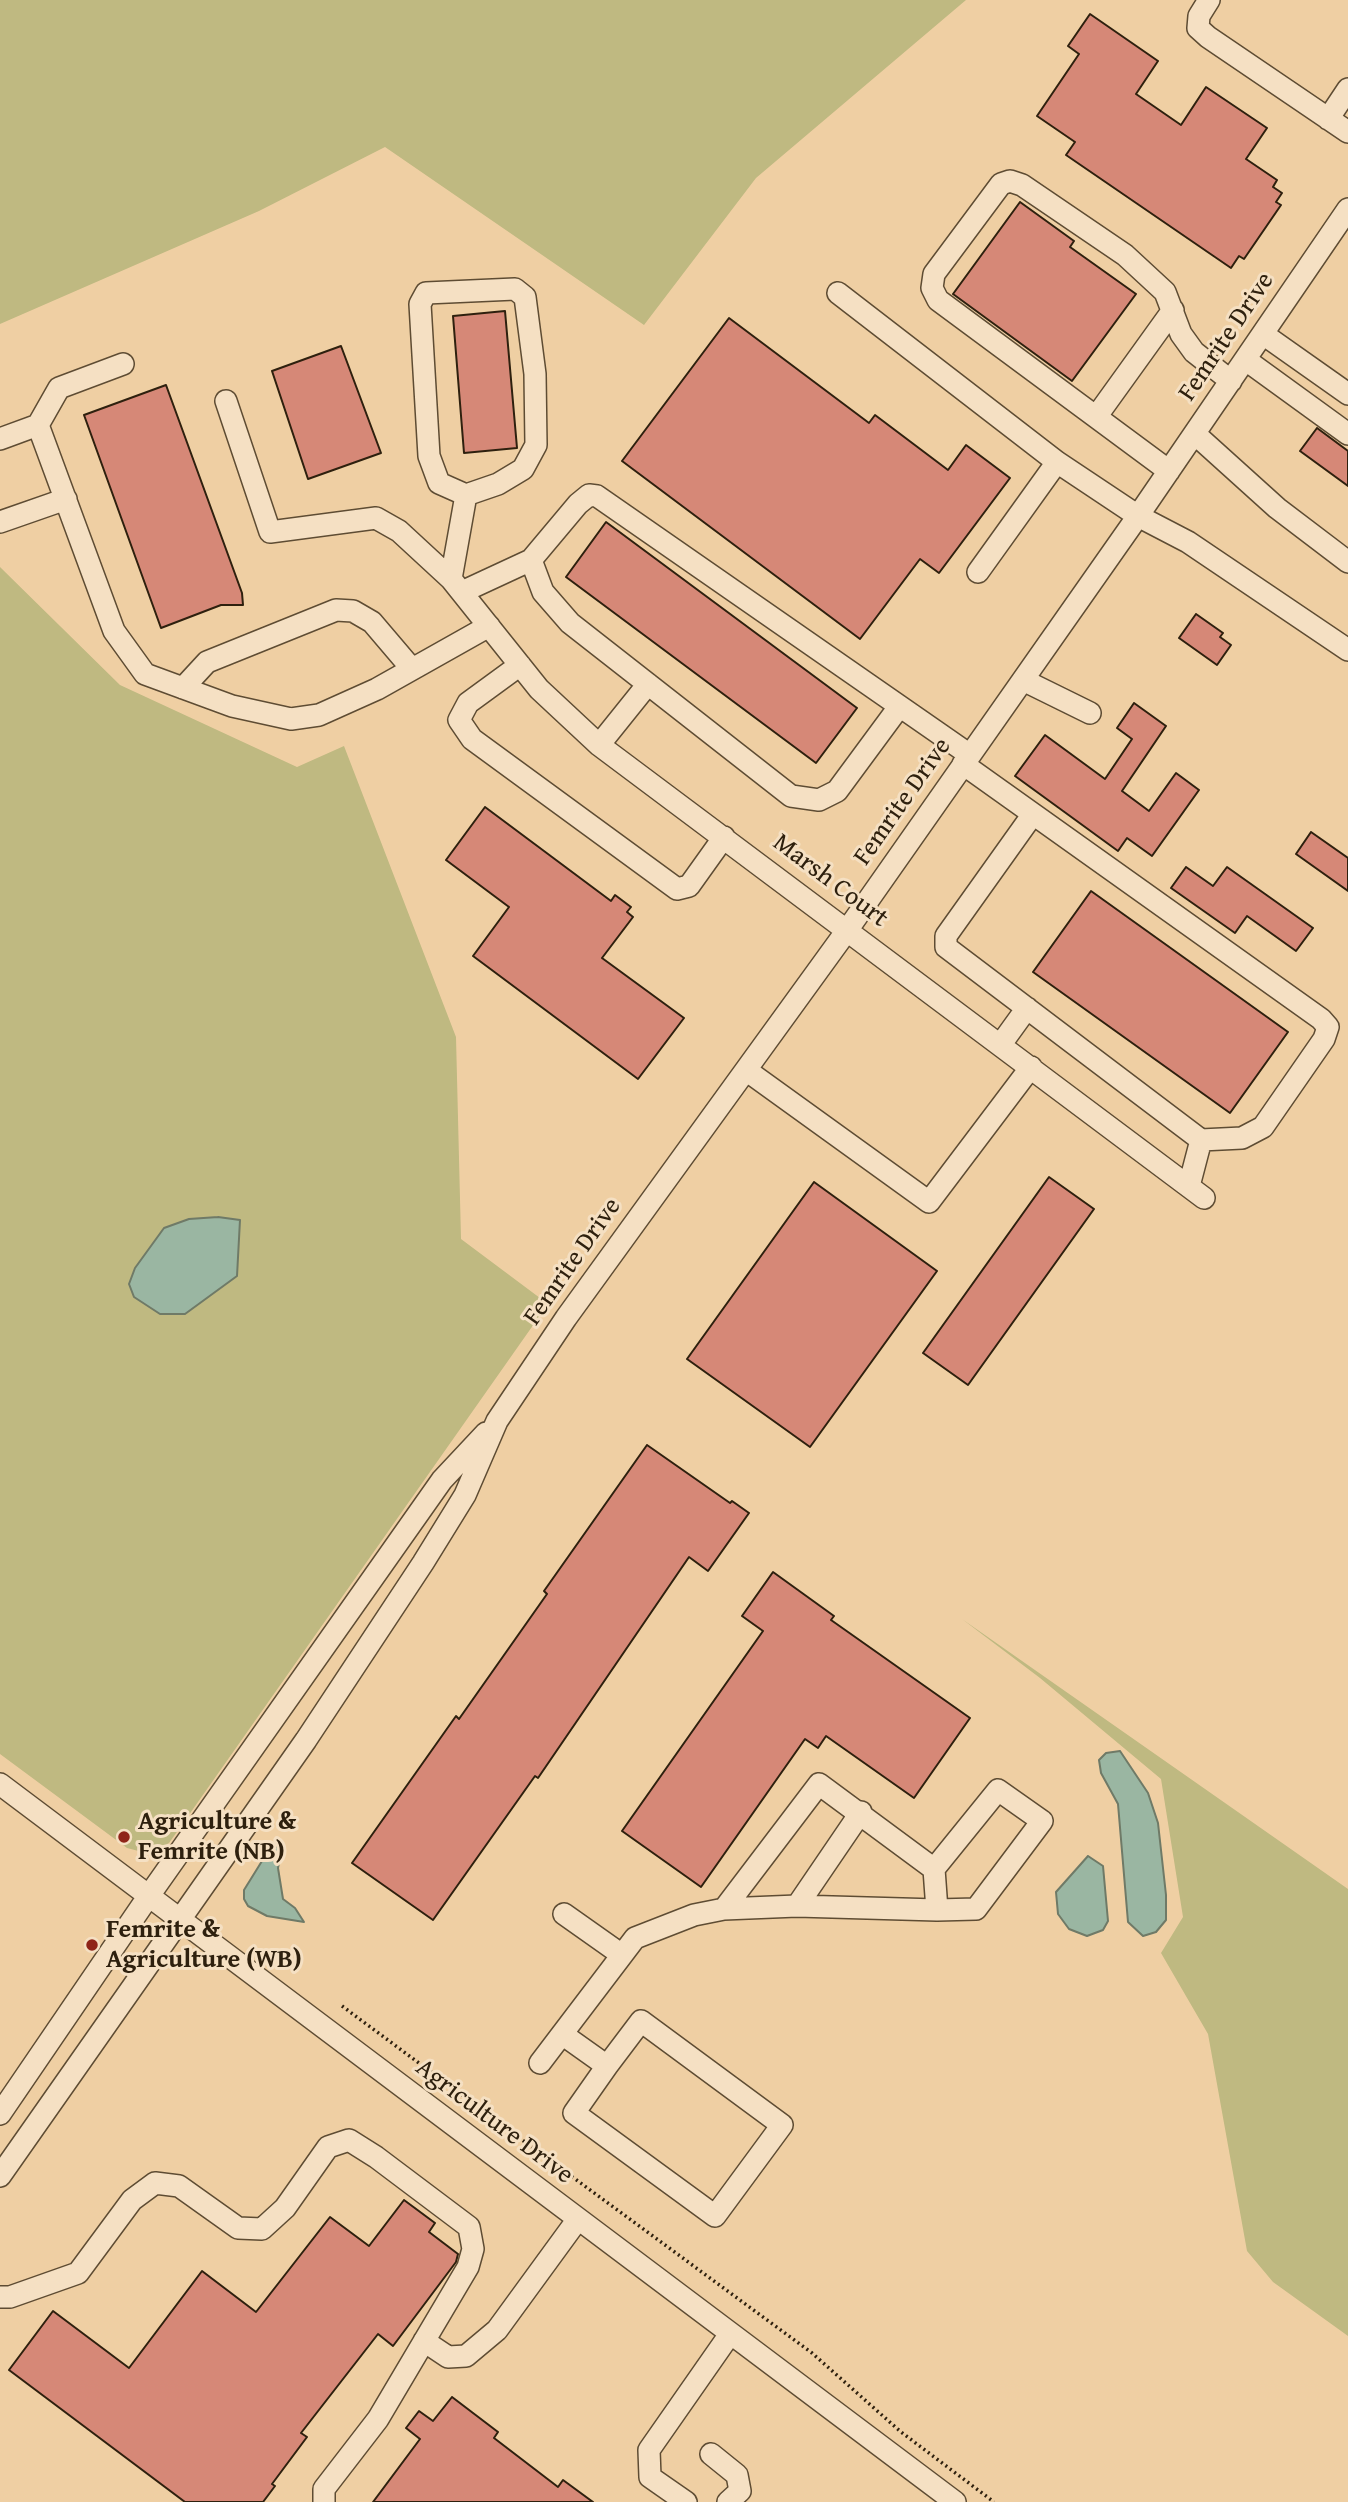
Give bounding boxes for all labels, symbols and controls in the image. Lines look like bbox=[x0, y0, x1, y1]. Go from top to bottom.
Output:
street label: Femrite Drive bbox=[1173, 267, 1281, 407]
street label: Femrite Drive bbox=[848, 732, 958, 872]
street label: Marsh Court bbox=[766, 828, 894, 934]
street label: Femrite Drive bbox=[518, 1192, 628, 1332]
place label: Agriculture & Femrite (NB) bbox=[138, 1806, 296, 1868]
marker: Agriculture & Femrite (NB) bbox=[116, 1829, 132, 1845]
place label: Femrite & Agriculture (WB) bbox=[106, 1914, 302, 1976]
marker: Femrite & Agriculture (WB) bbox=[84, 1937, 100, 1953]
street label: Agriculture Drive bbox=[409, 2053, 579, 2191]

